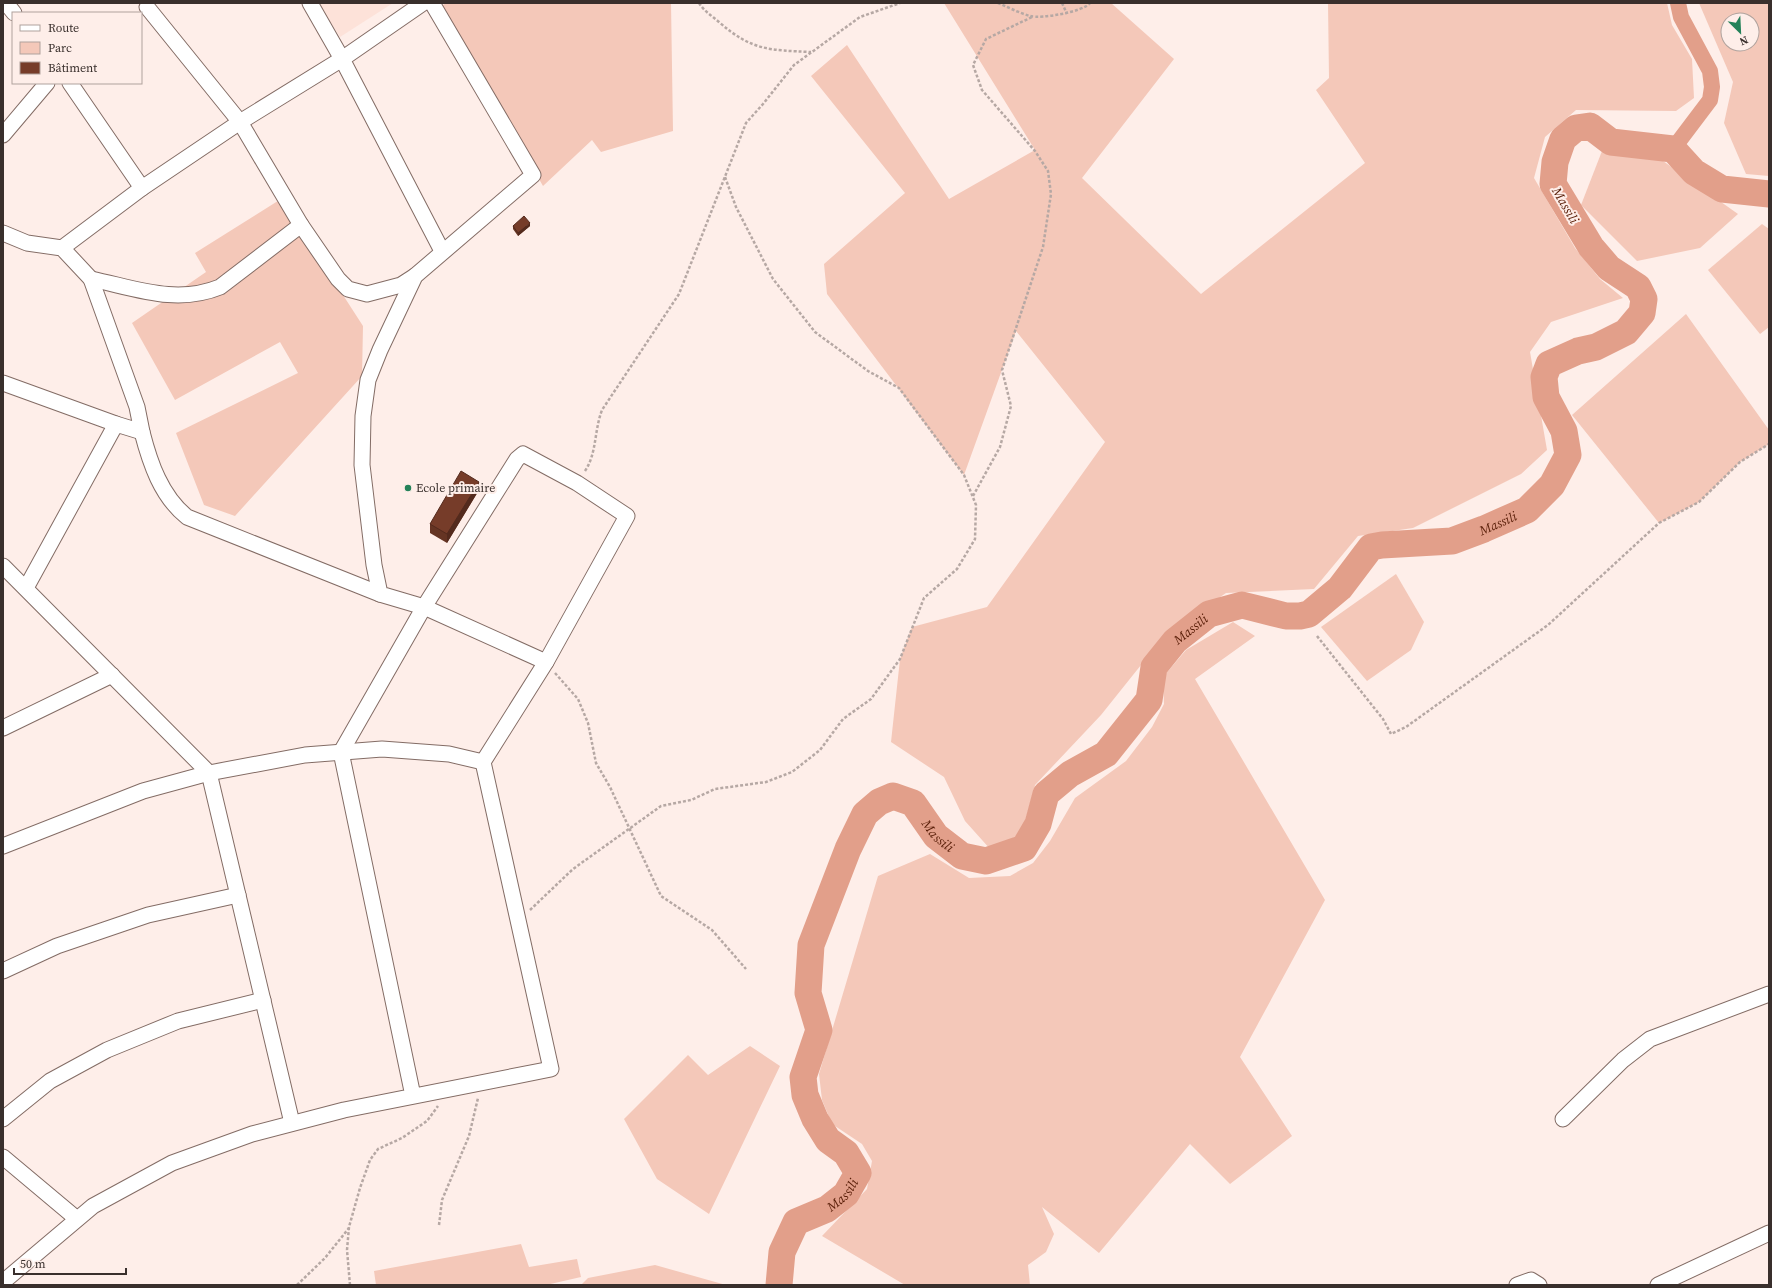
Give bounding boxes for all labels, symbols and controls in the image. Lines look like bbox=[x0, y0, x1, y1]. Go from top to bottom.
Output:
legend bbox=[12, 12, 142, 84]
north arrow bbox=[1720, 12, 1760, 52]
text: Route bbox=[48, 20, 79, 36]
text: N bbox=[1737, 32, 1751, 49]
text: Parc bbox=[48, 40, 72, 56]
text: Bâtiment bbox=[48, 60, 97, 76]
water label: Massili bbox=[1548, 183, 1583, 227]
place label: Ecole primaire bbox=[416, 480, 495, 496]
marker: Ecole primaire bbox=[403, 483, 413, 493]
water label: Massili bbox=[1476, 508, 1520, 540]
water label: Massili bbox=[1169, 610, 1211, 649]
water label: Massili bbox=[917, 815, 957, 856]
water label: Massili bbox=[822, 1176, 862, 1216]
scale bar bbox=[14, 1250, 126, 1276]
text: 50 m bbox=[20, 1256, 46, 1272]

